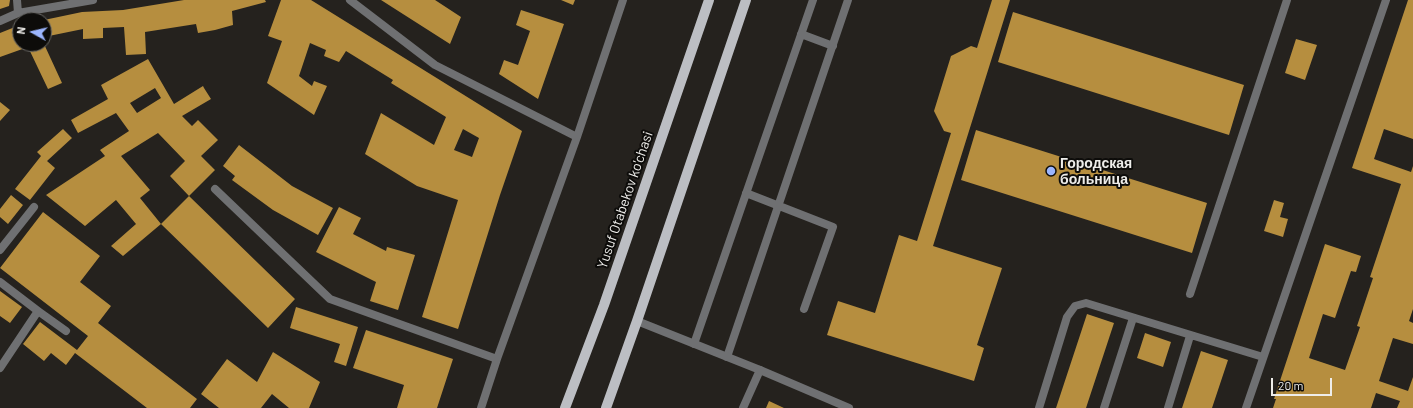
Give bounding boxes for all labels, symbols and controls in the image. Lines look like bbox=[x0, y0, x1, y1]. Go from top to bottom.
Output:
north arrow bbox=[12, 12, 52, 52]
text: N bbox=[14, 26, 28, 35]
street label: Yusuf Otabekov ko'chasi bbox=[594, 129, 656, 271]
place label: Городская больница bbox=[1060, 155, 1132, 188]
marker: Городская больница bbox=[1045, 165, 1057, 177]
scale bar bbox=[1273, 370, 1334, 396]
text: 20 m bbox=[1278, 378, 1304, 392]

